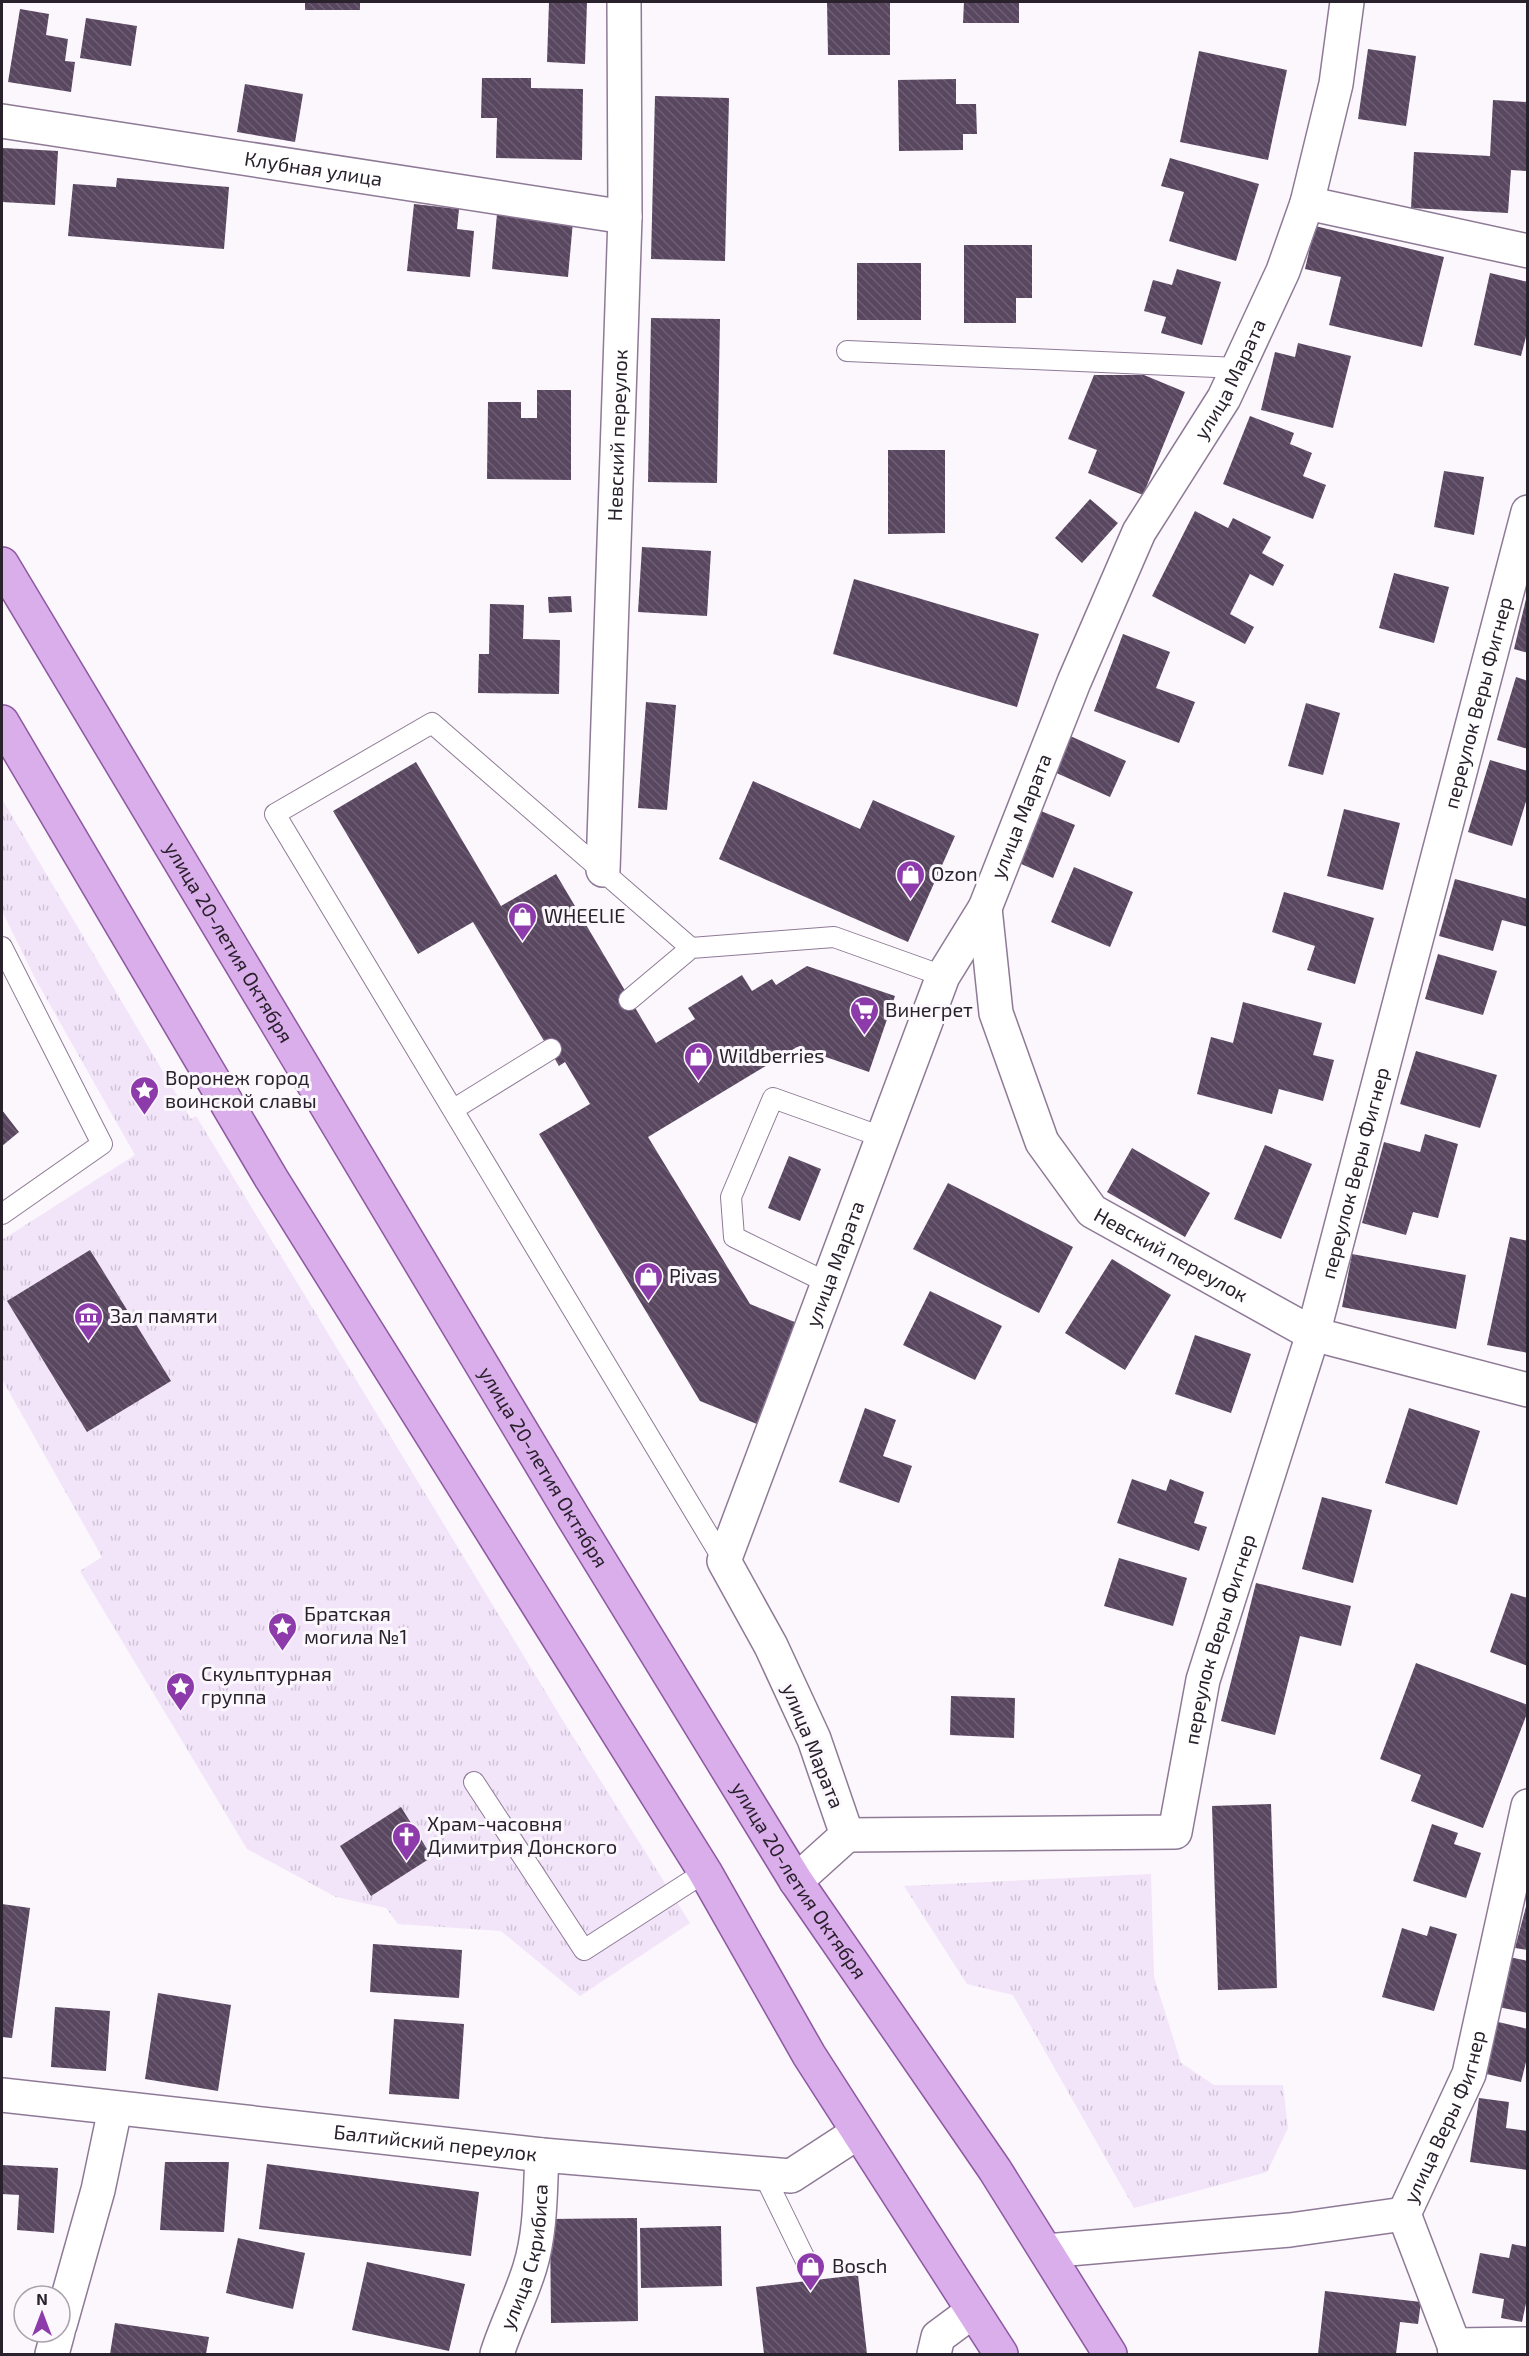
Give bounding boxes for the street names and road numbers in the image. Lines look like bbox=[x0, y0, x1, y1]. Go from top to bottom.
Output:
street label: Клубная улица bbox=[243, 146, 384, 190]
street label: улица Марата bbox=[1188, 315, 1270, 444]
street label: Невский переулок bbox=[602, 349, 632, 522]
street label: переулок Веры Фигнер bbox=[1438, 594, 1516, 811]
street label: улица Марата bbox=[985, 750, 1056, 882]
street label: улица 20-летия Октября bbox=[159, 837, 299, 1047]
street label: переулок Веры Фигнер bbox=[1315, 1064, 1393, 1281]
street label: улица Марата bbox=[800, 1197, 869, 1330]
street label: Невский переулок bbox=[1090, 1202, 1253, 1306]
street label: улица 20-летия Октября bbox=[474, 1362, 614, 1571]
street label: переулок Веры Фигнер bbox=[1178, 1531, 1260, 1746]
street label: улица Марата bbox=[777, 1680, 850, 1812]
street label: улица 20-летия Октября bbox=[726, 1777, 873, 1983]
street label: улица Веры Фигнер bbox=[1398, 2028, 1489, 2207]
street label: Балтийский переулок bbox=[333, 2119, 539, 2165]
street label: улица Скрибиса bbox=[494, 2183, 552, 2333]

